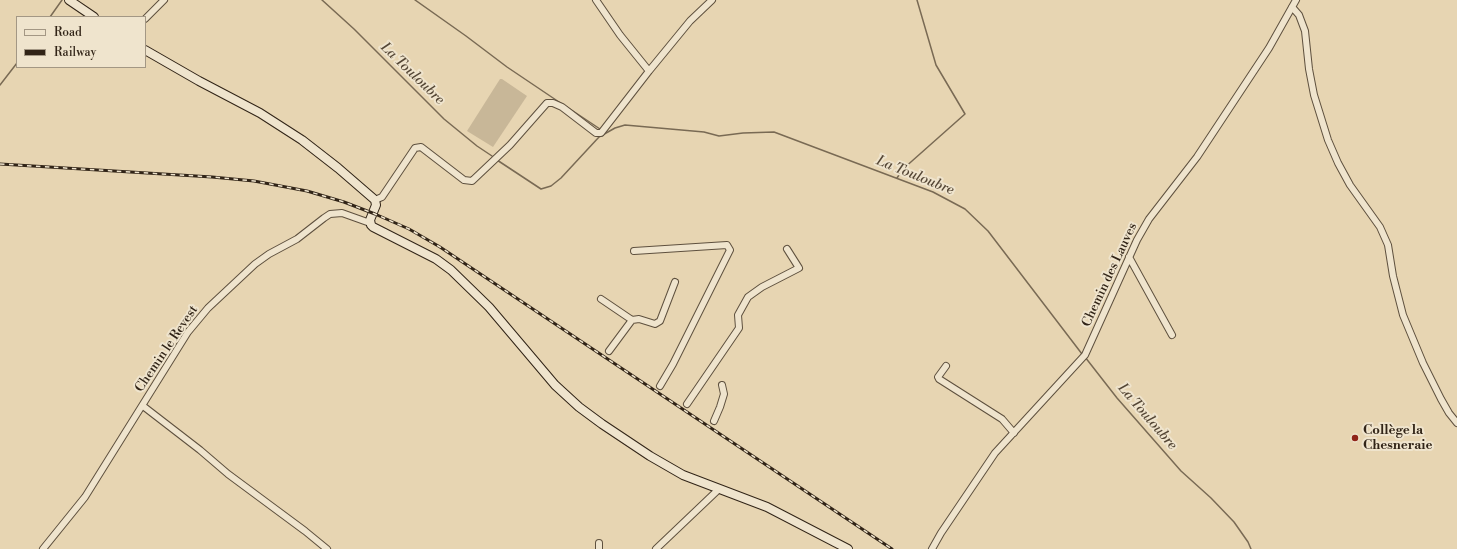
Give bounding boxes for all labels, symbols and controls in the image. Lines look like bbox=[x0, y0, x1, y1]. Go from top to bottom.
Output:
legend bbox=[16, 16, 146, 68]
text: Road bbox=[54, 25, 82, 40]
water label: La Touloubre bbox=[377, 40, 447, 108]
text: Railway bbox=[54, 45, 96, 60]
water label: La Touloubre bbox=[874, 153, 956, 199]
street label: Chemin des Lauves bbox=[1079, 221, 1141, 329]
street label: Chemin le Revest bbox=[132, 303, 202, 395]
water label: La Touloubre bbox=[1114, 381, 1180, 453]
place label: Collège la Chesneraie bbox=[1363, 423, 1432, 454]
marker: Collège la Chesneraie bbox=[1350, 433, 1360, 443]

